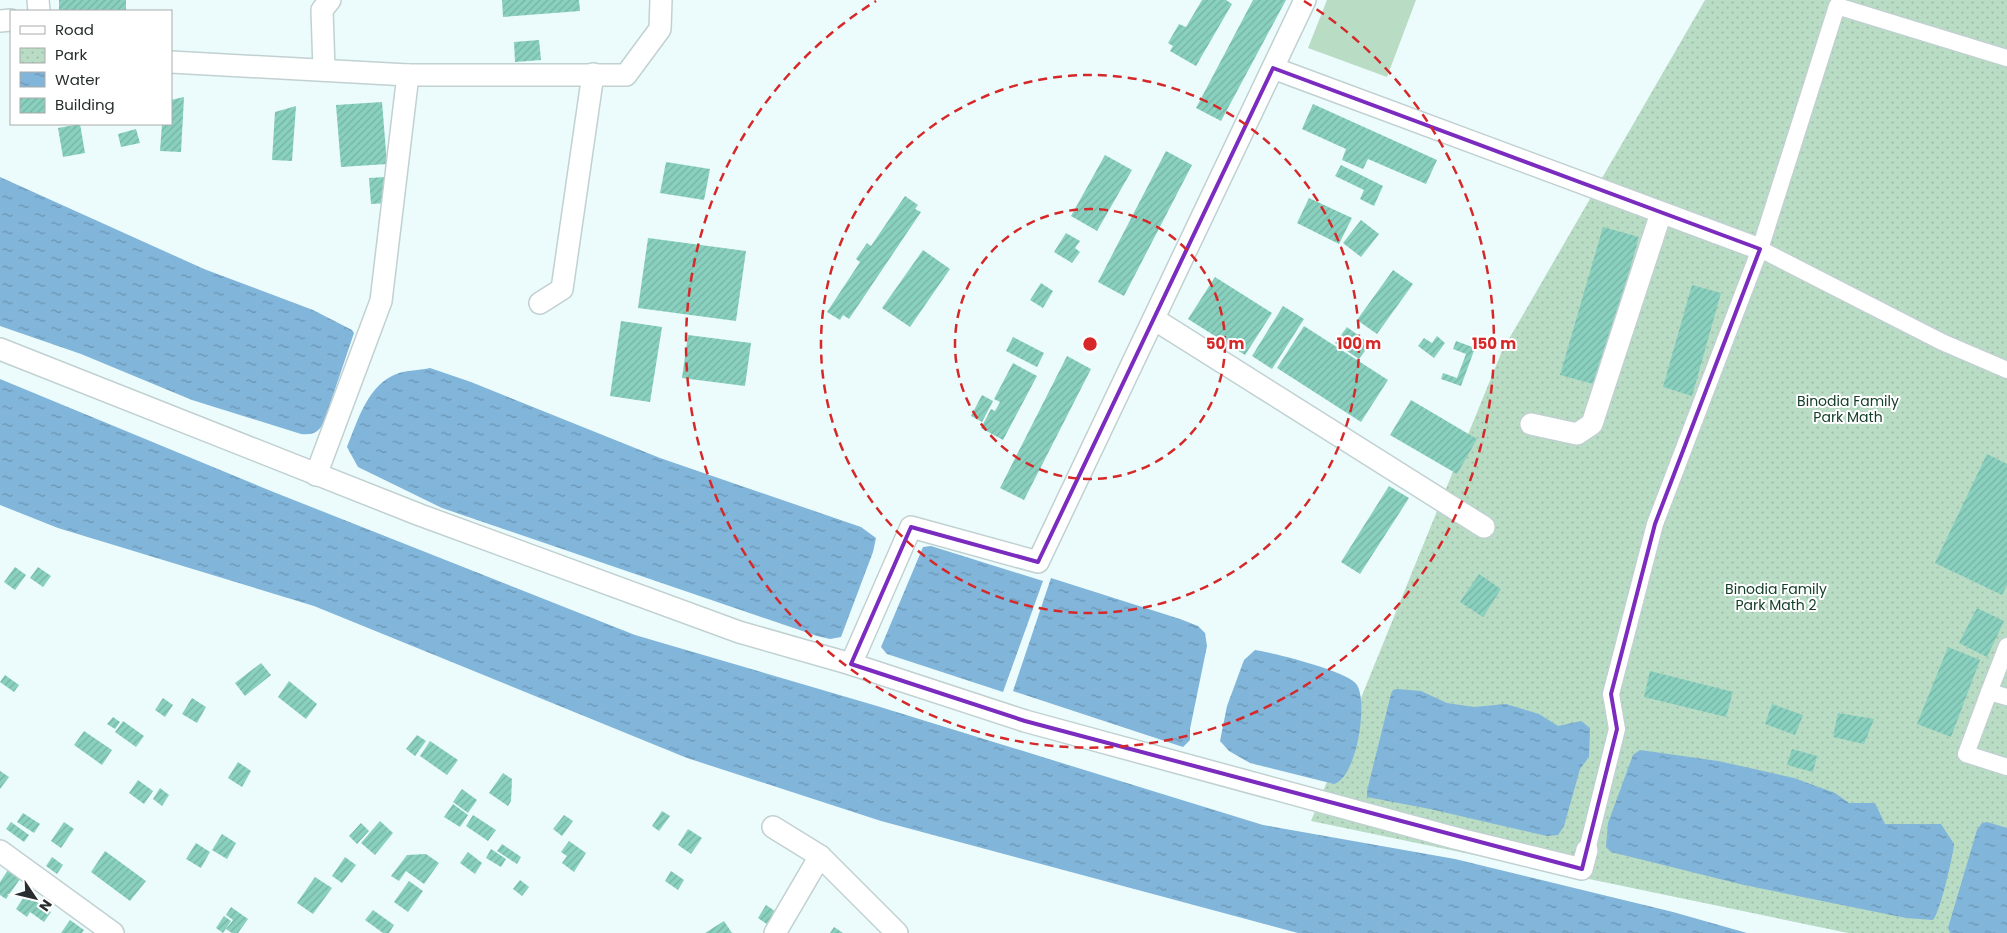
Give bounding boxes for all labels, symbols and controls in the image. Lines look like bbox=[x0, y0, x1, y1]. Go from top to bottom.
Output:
legend bbox=[10, 10, 172, 125]
text: Road bbox=[55, 19, 94, 40]
text: Park bbox=[55, 44, 87, 65]
text: Water bbox=[55, 69, 101, 90]
text: Building bbox=[55, 94, 115, 115]
text: 50 m bbox=[1206, 333, 1244, 354]
text: 100 m bbox=[1337, 333, 1381, 354]
text: 150 m bbox=[1472, 333, 1516, 354]
centre of rings bbox=[1081, 335, 1099, 353]
park label: Binodia Family Park Math bbox=[1797, 391, 1899, 427]
park label: Binodia Family Park Math 2 bbox=[1725, 579, 1827, 615]
north arrow bbox=[10, 873, 60, 923]
text: N bbox=[34, 895, 57, 916]

